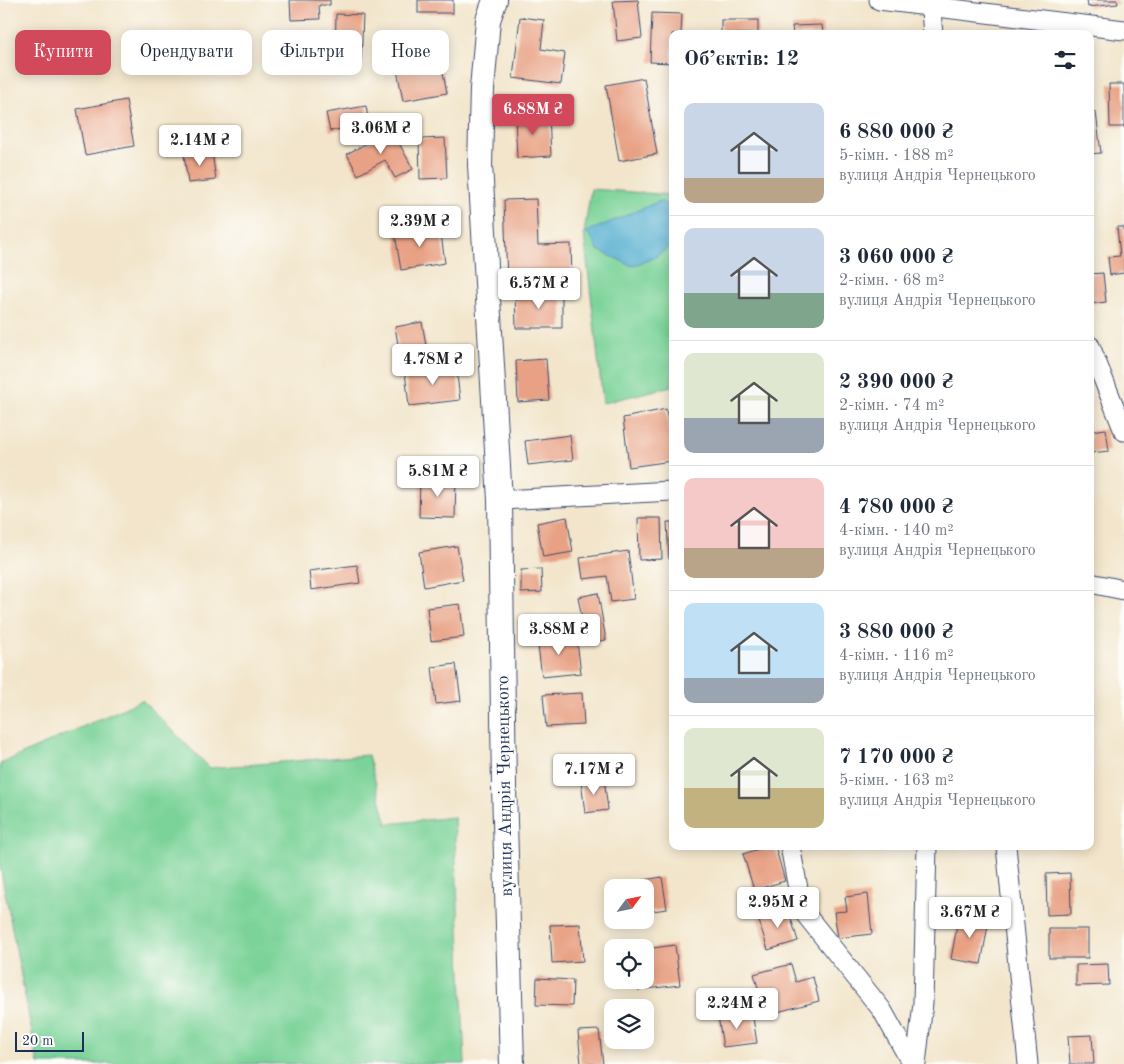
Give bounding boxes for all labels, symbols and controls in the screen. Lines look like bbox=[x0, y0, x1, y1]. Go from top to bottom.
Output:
chip: Купити bbox=[15, 30, 111, 75]
chip: Орендувати bbox=[121, 30, 252, 75]
chip: Фільтри bbox=[262, 30, 362, 75]
chip: Нове bbox=[372, 30, 449, 75]
icon: filters bbox=[1051, 46, 1079, 74]
text: Об’єктів: 12 bbox=[684, 49, 799, 70]
pin: 6.88M ₴ bbox=[487, 94, 579, 136]
text: 6.88M ₴ bbox=[503, 102, 563, 118]
pin: 3.06M ₴ bbox=[335, 112, 427, 155]
text: 3.06M ₴ bbox=[351, 121, 411, 137]
text: 6 880 000 ₴ bbox=[839, 122, 953, 143]
icon: home bbox=[724, 123, 784, 183]
pin: 2.14M ₴ bbox=[154, 124, 246, 167]
text: 2.14M ₴ bbox=[170, 133, 230, 149]
text: 5-кімн. · 188 m² bbox=[839, 148, 954, 164]
text: вулиця Андрія Чернецького bbox=[839, 168, 1036, 184]
pin: 2.39M ₴ bbox=[374, 206, 466, 248]
text: 2.39M ₴ bbox=[390, 214, 450, 230]
text: 3 060 000 ₴ bbox=[839, 247, 953, 268]
icon: home bbox=[724, 248, 784, 308]
pin: 6.57M ₴ bbox=[493, 268, 585, 310]
text: 2-кімн. · 68 m² bbox=[839, 273, 944, 289]
text: 6.57M ₴ bbox=[509, 276, 569, 292]
text: вулиця Андрія Чернецького bbox=[839, 293, 1036, 309]
pin: 4.78M ₴ bbox=[387, 344, 479, 386]
text: 4.78M ₴ bbox=[403, 352, 463, 368]
text: 2 390 000 ₴ bbox=[839, 372, 953, 393]
icon: home bbox=[724, 373, 784, 433]
text: 2-кімн. · 74 m² bbox=[839, 398, 944, 414]
text: вулиця Андрія Чернецького bbox=[839, 418, 1036, 434]
pin: 5.81M ₴ bbox=[392, 456, 484, 498]
text: 5.81M ₴ bbox=[408, 464, 468, 480]
text: 4 780 000 ₴ bbox=[839, 497, 953, 518]
icon: home bbox=[724, 498, 784, 558]
text: 4-кімн. · 140 m² bbox=[839, 523, 954, 539]
text: вулиця Андрія Чернецького bbox=[839, 543, 1036, 559]
pin: 3.88M ₴ bbox=[513, 614, 605, 656]
text: 3.88M ₴ bbox=[529, 622, 589, 638]
text: 3 880 000 ₴ bbox=[839, 622, 953, 643]
icon: home bbox=[724, 623, 784, 683]
text: 4-кімн. · 116 m² bbox=[839, 648, 954, 664]
text: вулиця Андрія Чернецького bbox=[839, 668, 1036, 684]
street label: вулиця Андрія Чернецького bbox=[494, 675, 516, 897]
text: 7 170 000 ₴ bbox=[839, 747, 953, 768]
icon: home bbox=[724, 748, 784, 808]
pin: 7.17M ₴ bbox=[548, 754, 640, 796]
text: 7.17M ₴ bbox=[564, 762, 624, 778]
text: 5-кімн. · 163 m² bbox=[839, 773, 954, 789]
text: вулиця Андрія Чернецького bbox=[839, 793, 1036, 809]
north arrow bbox=[604, 879, 654, 929]
map controls bbox=[604, 879, 654, 1049]
pin: 2.95M ₴ bbox=[732, 886, 824, 929]
text: 2.95M ₴ bbox=[748, 895, 808, 911]
pin: 3.67M ₴ bbox=[924, 896, 1016, 939]
text: 3.67M ₴ bbox=[940, 905, 1000, 921]
button: locate bbox=[604, 939, 654, 989]
pin: 2.24M ₴ bbox=[691, 988, 783, 1030]
text: 2.24M ₴ bbox=[707, 996, 767, 1012]
button: layers bbox=[604, 999, 654, 1049]
scale bar bbox=[15, 1029, 84, 1052]
text: 20 m bbox=[22, 1034, 53, 1048]

